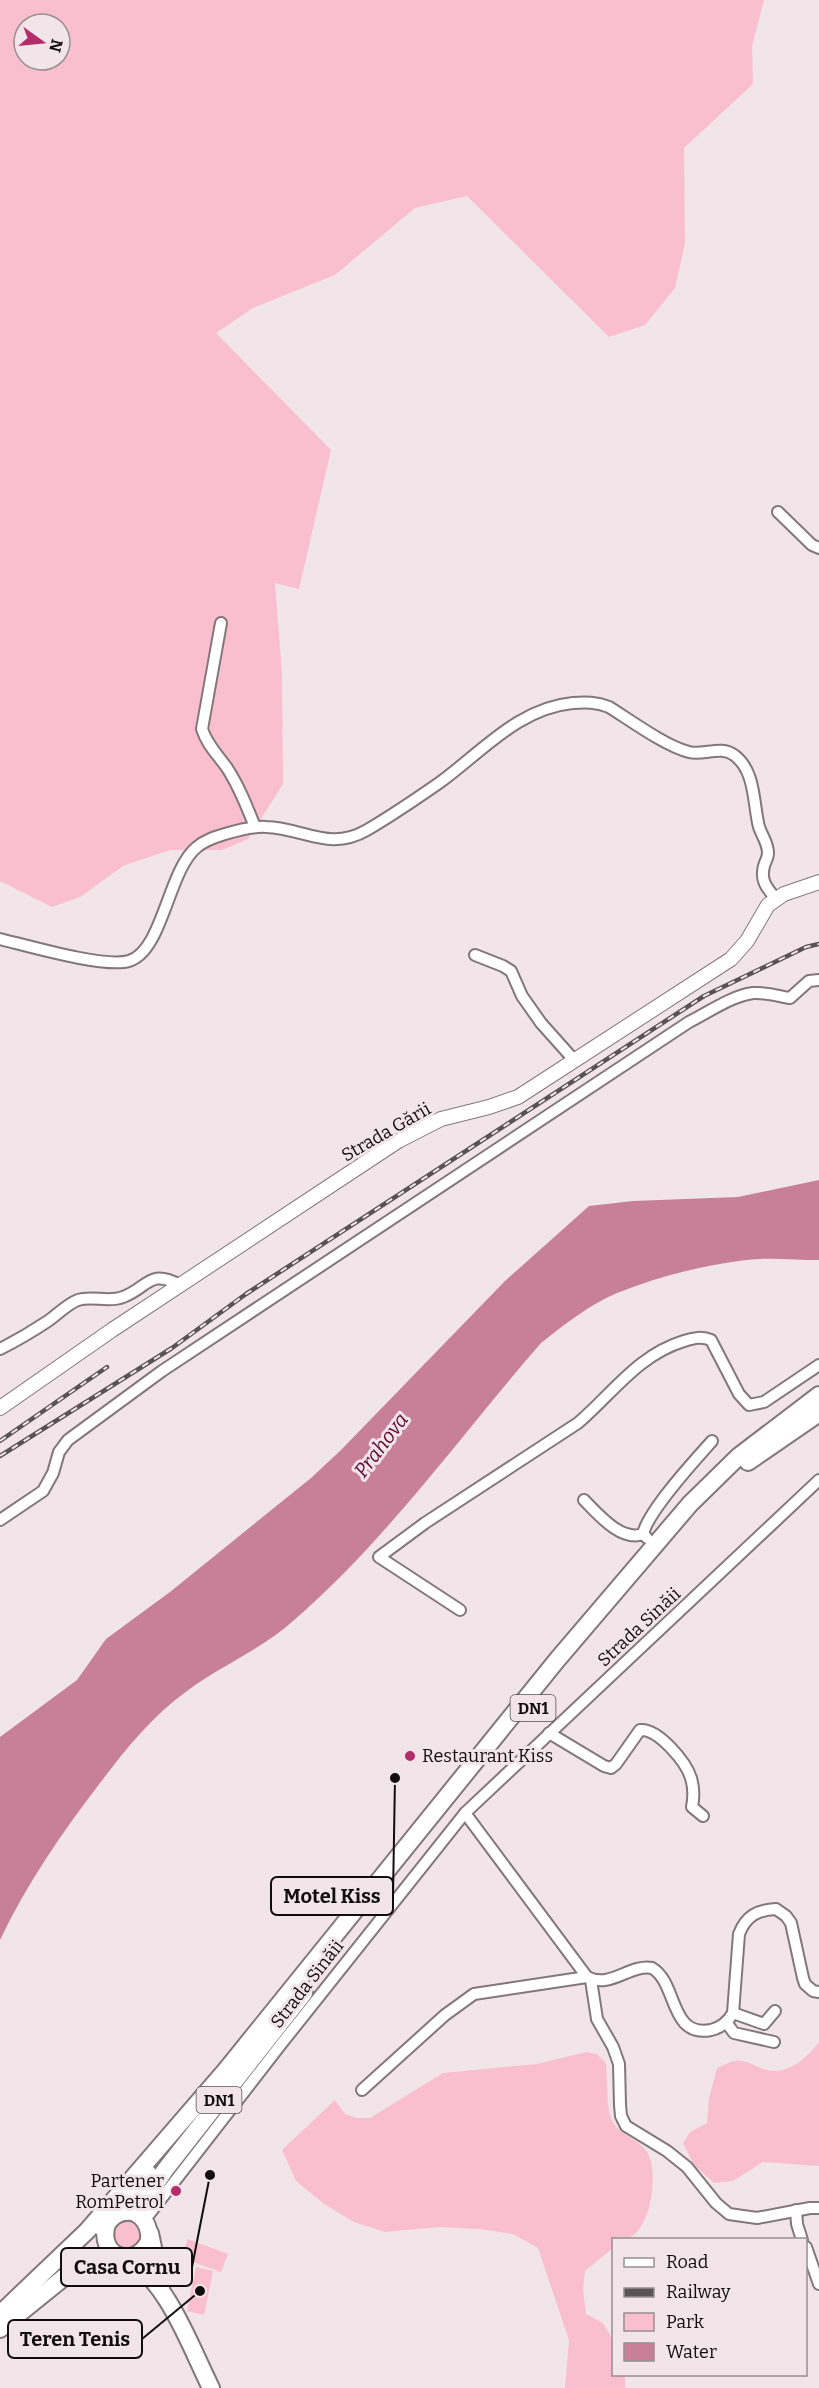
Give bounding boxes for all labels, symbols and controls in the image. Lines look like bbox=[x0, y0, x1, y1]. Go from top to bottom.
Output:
north arrow bbox=[12, 12, 72, 72]
text: N bbox=[45, 37, 67, 54]
street label: Strada Gării bbox=[337, 1098, 435, 1166]
water label: Prahova bbox=[349, 1408, 413, 1482]
street label: Strada Sinăii bbox=[593, 1583, 685, 1671]
road number: DN1 bbox=[510, 1695, 556, 1721]
place label: Restaurant Kiss bbox=[422, 1745, 553, 1767]
marker: Restaurant Kiss bbox=[403, 1749, 417, 1763]
callout: Motel Kiss bbox=[271, 1877, 393, 1915]
text: Motel Kiss bbox=[283, 1884, 381, 1908]
street label: Strada Sinăii bbox=[266, 1936, 348, 2032]
road number: DN1 bbox=[196, 2087, 242, 2113]
place label: Partener RomPetrol bbox=[75, 2170, 164, 2213]
marker: Partener RomPetrol bbox=[169, 2184, 183, 2198]
legend bbox=[612, 2238, 807, 2376]
callout: Casa Cornu bbox=[61, 2248, 192, 2286]
text: Road bbox=[666, 2251, 709, 2273]
text: Casa Cornu bbox=[74, 2255, 181, 2279]
text: Railway bbox=[666, 2281, 731, 2303]
text: Park bbox=[666, 2311, 705, 2333]
callout: Teren Tenis bbox=[8, 2320, 142, 2358]
text: Teren Tenis bbox=[20, 2327, 130, 2351]
text: Water bbox=[666, 2341, 717, 2363]

